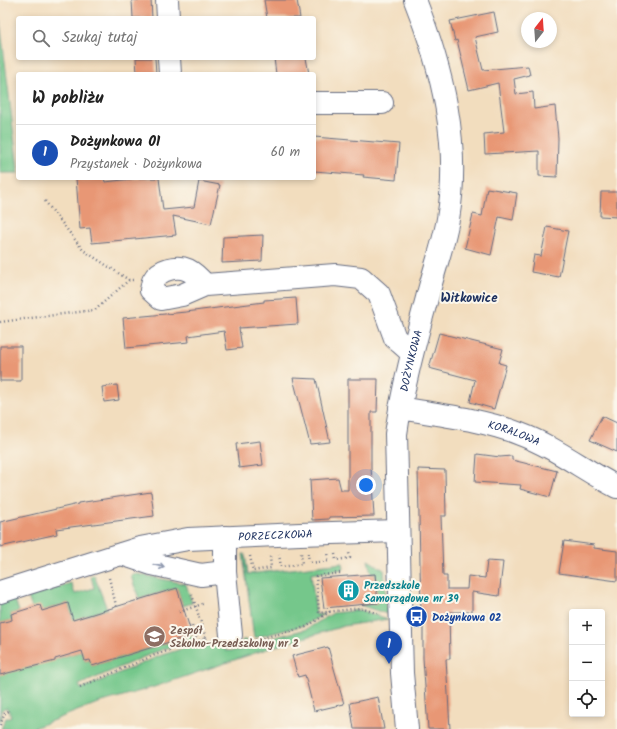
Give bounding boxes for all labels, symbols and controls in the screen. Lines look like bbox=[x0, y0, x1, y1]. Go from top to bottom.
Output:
north arrow bbox=[521, 12, 557, 48]
search box bbox=[16, 16, 316, 60]
text: Szukaj tutaj bbox=[62, 26, 137, 50]
icon: search bbox=[30, 27, 52, 49]
text: W pobliżu bbox=[32, 85, 103, 112]
text: Dożynkowa 01 bbox=[70, 130, 160, 154]
text: 1 bbox=[43, 142, 47, 163]
text: 60 m bbox=[271, 142, 300, 163]
text: Przystanek · Dożynkowa bbox=[70, 154, 202, 175]
district label: Witkowice bbox=[440, 288, 498, 309]
street label: DOŻYNKOWA bbox=[396, 328, 428, 394]
street label: KORALOWA bbox=[486, 416, 543, 452]
your location bbox=[356, 475, 376, 495]
street label: PORZECZKOWA bbox=[238, 526, 313, 547]
one-way arrow bbox=[152, 562, 165, 570]
place label: Przedszkole Samorządowe nr 39 bbox=[364, 577, 459, 608]
building icon: Przedszkole Samorządowe nr 39 bbox=[336, 578, 362, 604]
bus stop icon: Dożynkowa 02 bbox=[403, 604, 429, 630]
place label: Dożynkowa 02 bbox=[432, 609, 501, 627]
map controls bbox=[569, 609, 605, 717]
button: + bbox=[569, 609, 605, 645]
place label: Zespół Szkolno-Przedszkolny nr 2 bbox=[170, 622, 299, 653]
school or university icon: Zespół Szkolno-Przedszkolny nr 2 bbox=[141, 623, 167, 649]
pin: 1 bbox=[376, 631, 402, 664]
button: − bbox=[569, 645, 605, 681]
button: locate bbox=[569, 681, 605, 717]

